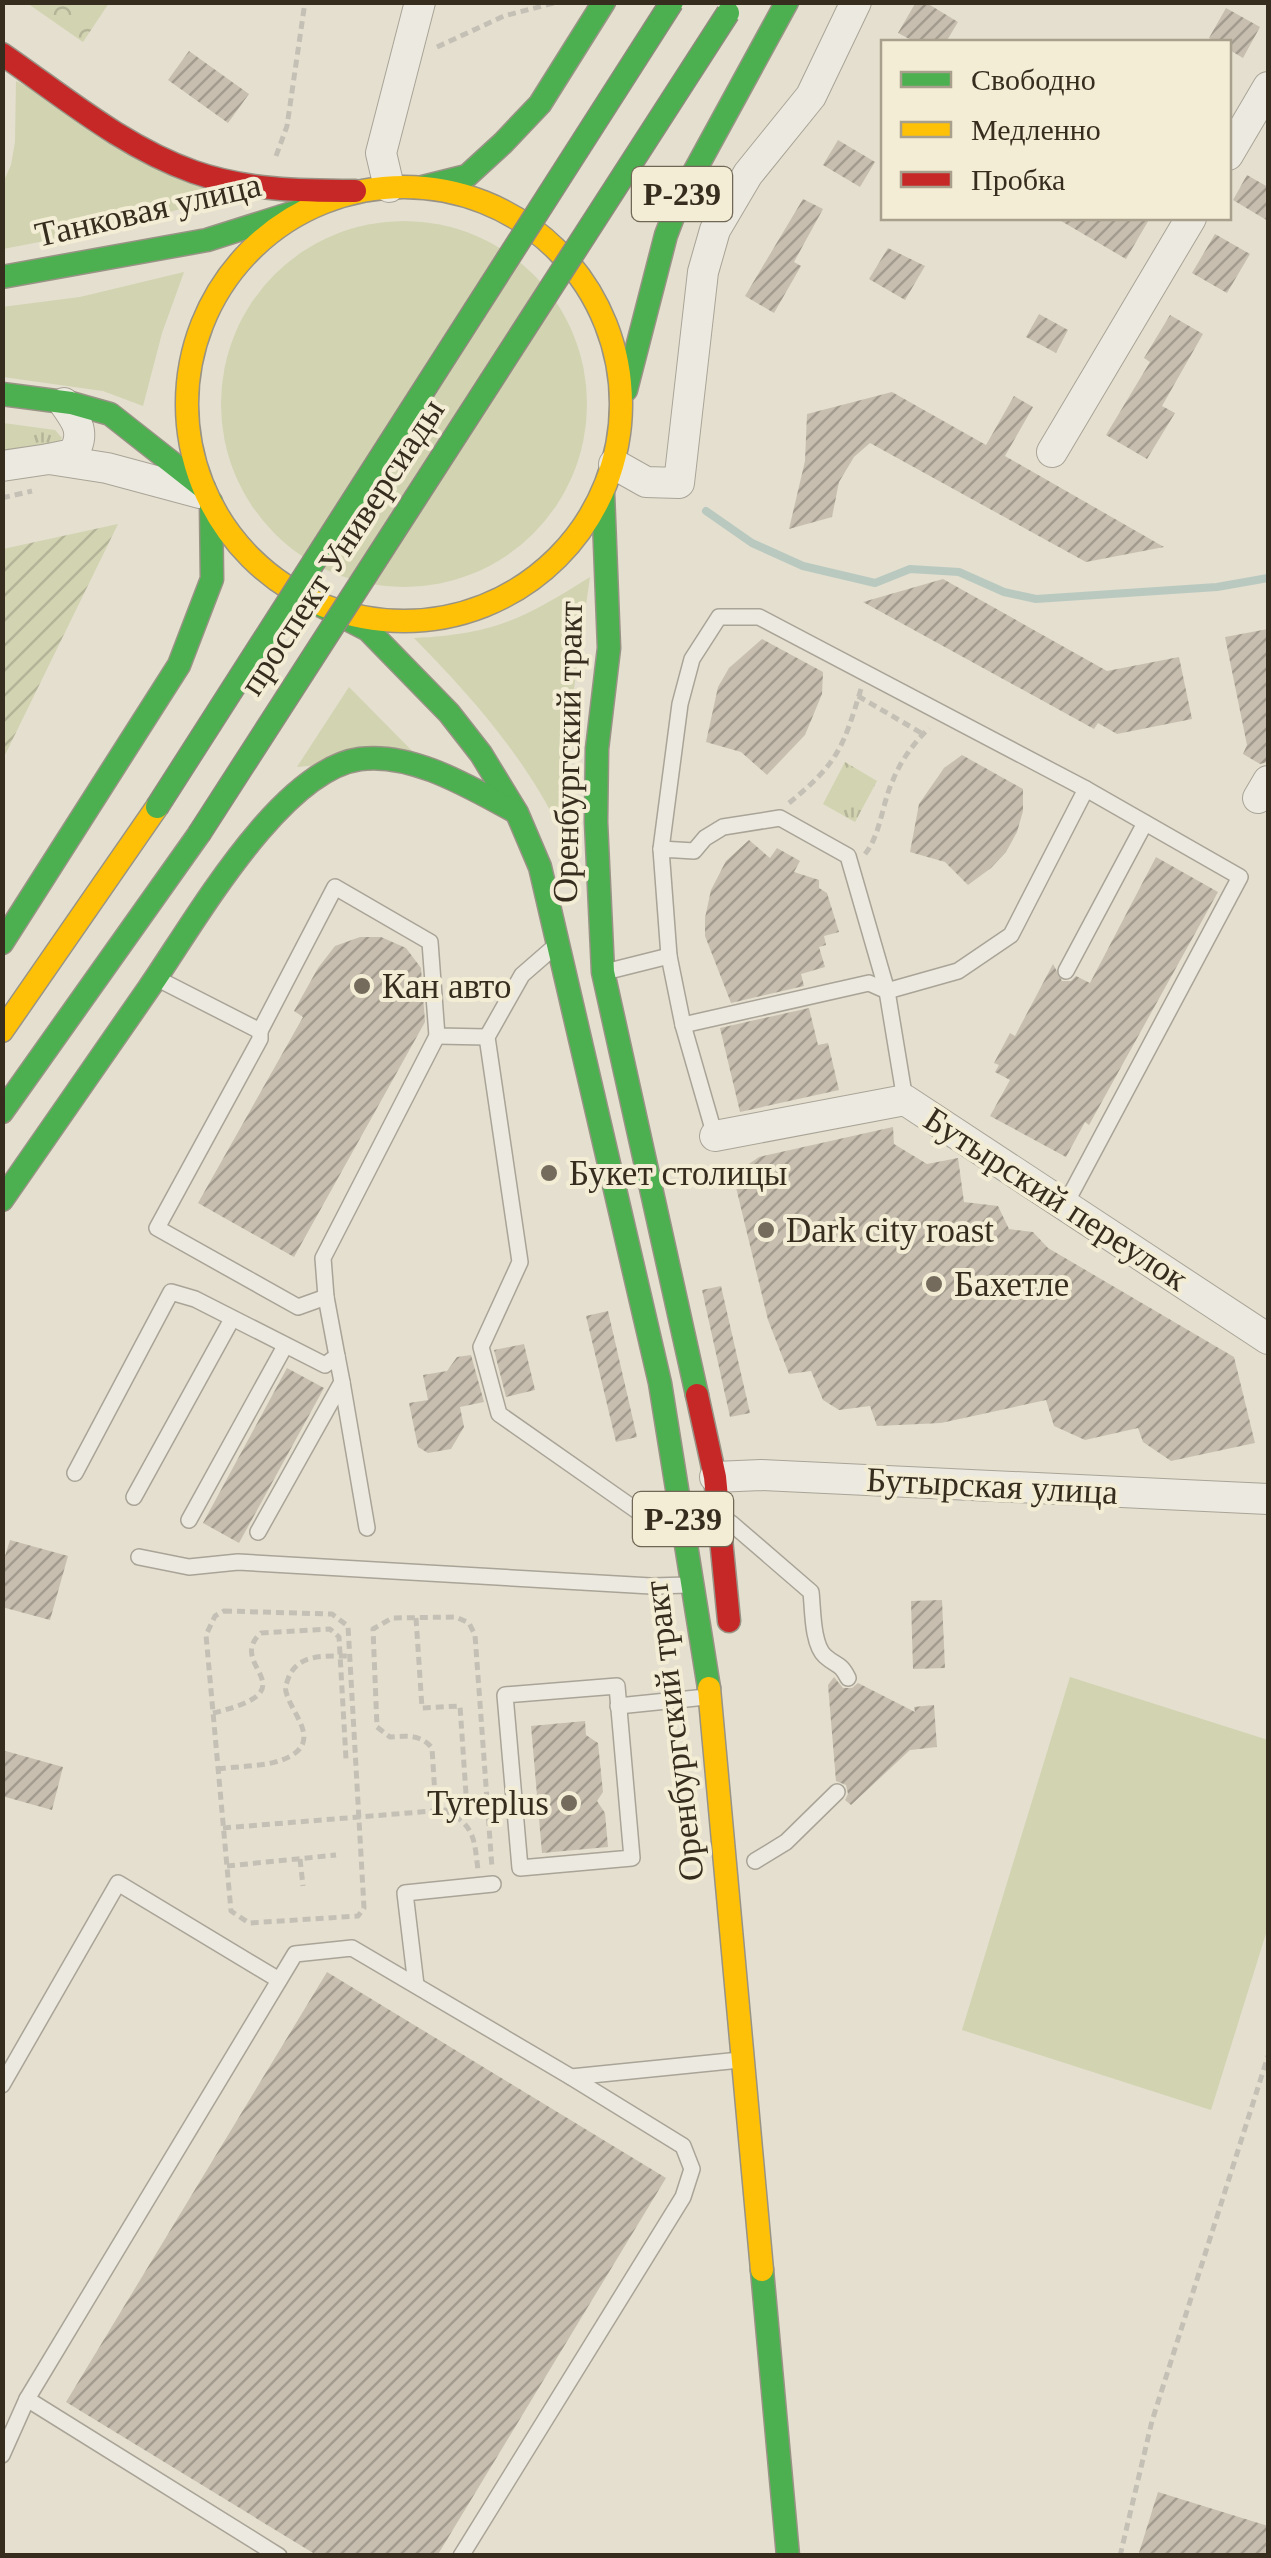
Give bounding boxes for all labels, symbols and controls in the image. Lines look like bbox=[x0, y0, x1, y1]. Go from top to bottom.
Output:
legend bbox=[881, 40, 1231, 220]
text: Свободно bbox=[971, 63, 1096, 96]
text: Медленно bbox=[971, 113, 1101, 146]
text: Пробка bbox=[971, 163, 1065, 196]
street label: Танковая улица bbox=[31, 165, 265, 255]
road number: Р-239 bbox=[632, 167, 732, 221]
street label: проспект Универсиады bbox=[232, 392, 452, 702]
street label: Оренбургский тракт bbox=[546, 601, 590, 903]
place label: Кан авто bbox=[382, 967, 511, 1006]
marker: Кан авто bbox=[351, 975, 373, 997]
street label: Бутырский переулок bbox=[917, 1099, 1196, 1299]
place label: Букет столицы bbox=[569, 1154, 787, 1193]
marker: Букет столицы bbox=[538, 1162, 560, 1184]
place label: Dark city roast bbox=[786, 1211, 994, 1250]
marker: Dark city roast bbox=[755, 1219, 777, 1241]
place label: Бахетле bbox=[954, 1265, 1069, 1304]
marker: Бахетле bbox=[923, 1273, 945, 1295]
street label: Бутырская улица bbox=[865, 1460, 1119, 1512]
road number: Р-239 bbox=[633, 1492, 733, 1546]
street label: Оренбургский тракт bbox=[636, 1579, 712, 1883]
place label: Tyreplus bbox=[427, 1784, 549, 1823]
marker: Tyreplus bbox=[558, 1792, 580, 1814]

